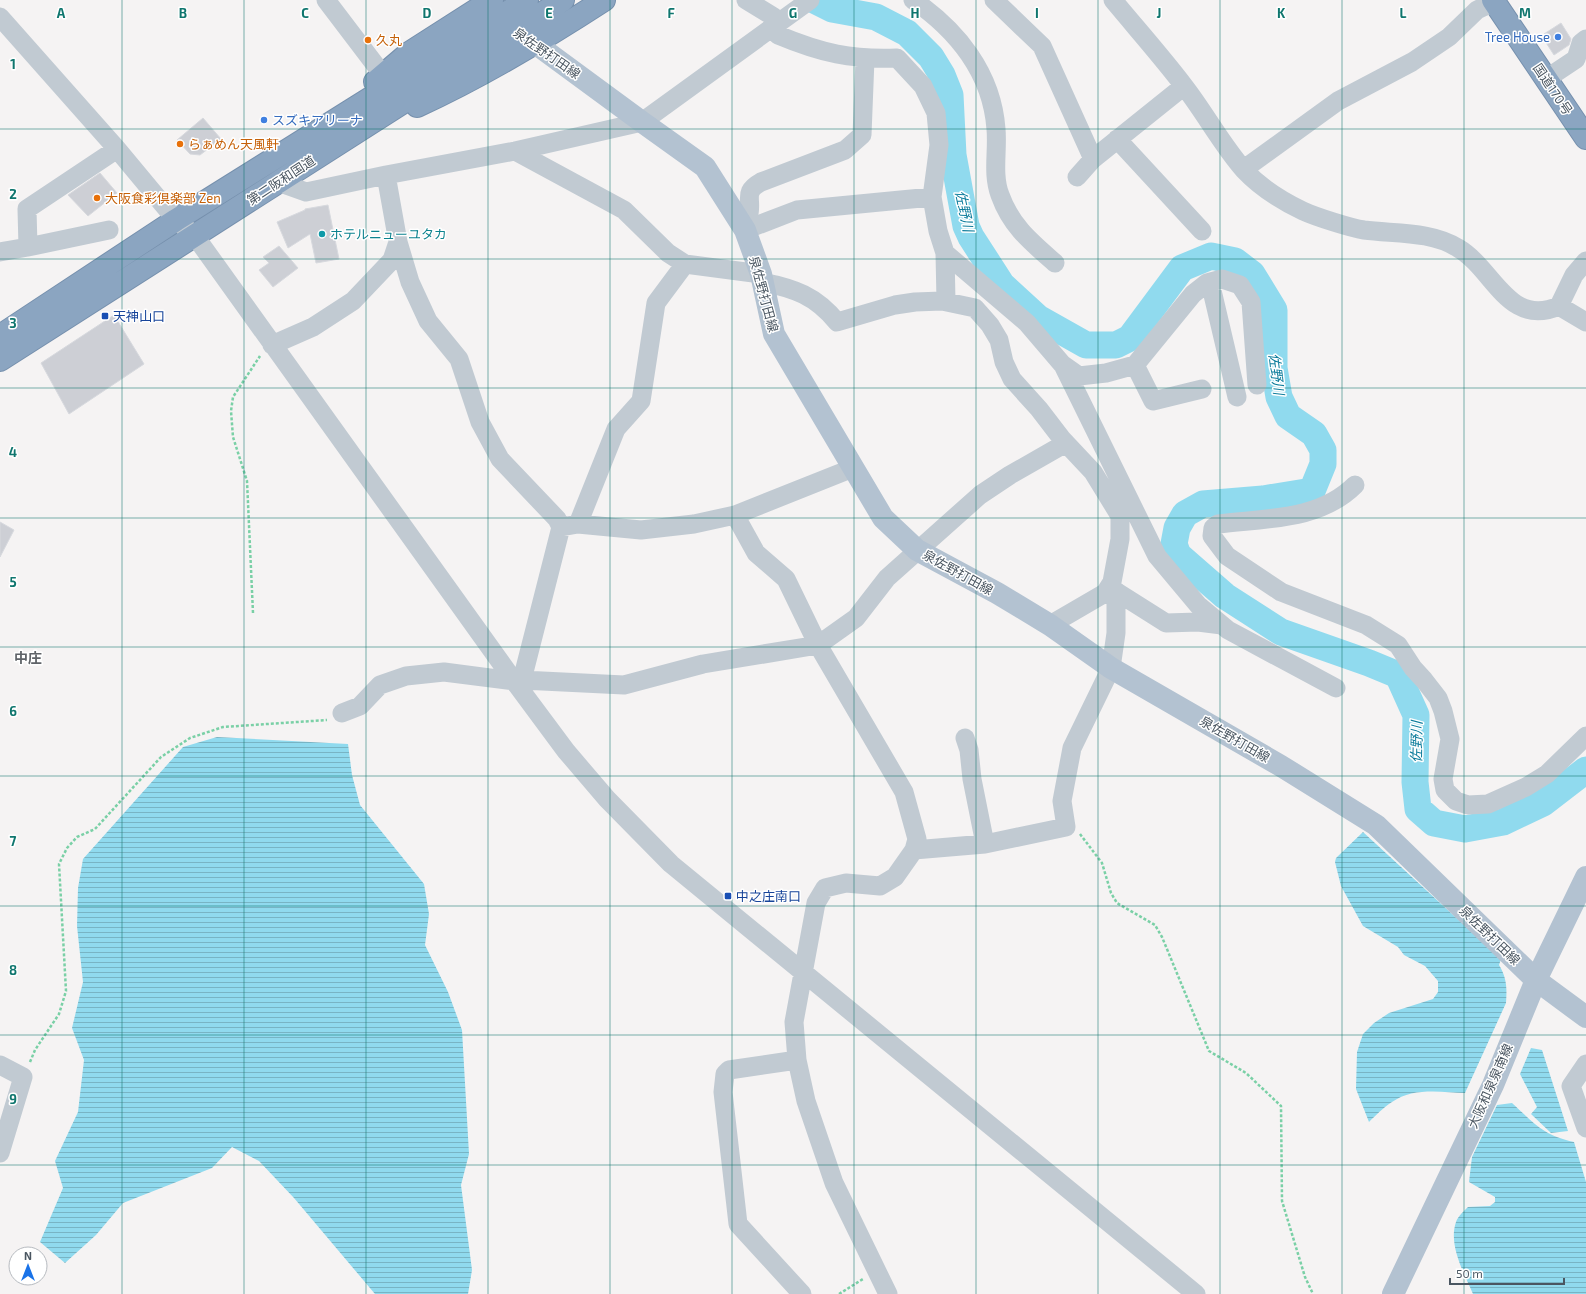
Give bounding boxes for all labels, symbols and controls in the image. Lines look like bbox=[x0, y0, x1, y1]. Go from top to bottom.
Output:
text: A bbox=[57, 5, 66, 21]
text: B bbox=[179, 5, 187, 21]
text: C bbox=[301, 5, 309, 21]
text: D bbox=[423, 5, 432, 21]
text: E bbox=[545, 5, 553, 21]
text: F bbox=[667, 5, 675, 21]
text: G bbox=[789, 5, 797, 21]
text: H bbox=[911, 5, 920, 21]
text: I bbox=[1035, 5, 1039, 21]
text: J bbox=[1157, 5, 1161, 21]
text: K bbox=[1277, 5, 1286, 21]
text: L bbox=[1400, 5, 1407, 21]
text: M bbox=[1519, 5, 1531, 21]
street label: 泉佐野打田線 bbox=[510, 24, 584, 82]
place label: Tree House bbox=[1485, 29, 1550, 45]
place label: 久丸 bbox=[376, 32, 402, 48]
marker: Tree House bbox=[1553, 32, 1563, 42]
marker: 久丸 bbox=[363, 35, 373, 45]
text: 1 bbox=[10, 56, 16, 72]
street label: 国道170号 bbox=[1530, 60, 1576, 118]
place label: スズキアリーナ bbox=[272, 112, 363, 128]
marker: スズキアリーナ bbox=[259, 115, 269, 125]
place label: らぁめん天風軒 bbox=[188, 136, 279, 152]
marker: らぁめん天風軒 bbox=[175, 139, 185, 149]
street label: 第二阪和国道 bbox=[244, 152, 318, 208]
text: 2 bbox=[9, 186, 17, 202]
water label: 佐野川 bbox=[952, 189, 978, 235]
place label: 大阪食彩倶楽部 Zen bbox=[105, 190, 221, 206]
marker: 大阪食彩倶楽部 Zen bbox=[92, 193, 102, 203]
place label: ホテルニューユタカ bbox=[330, 226, 447, 242]
marker: ホテルニューユタカ bbox=[317, 229, 327, 239]
street label: 泉佐野打田線 bbox=[746, 254, 782, 334]
place label: 天神山口 bbox=[113, 308, 165, 324]
marker: 天神山口 bbox=[100, 311, 110, 321]
text: 3 bbox=[9, 315, 17, 331]
water label: 佐野川 bbox=[1266, 352, 1288, 398]
text: 4 bbox=[9, 444, 17, 460]
street label: 泉佐野打田線 bbox=[920, 546, 996, 598]
text: 5 bbox=[9, 574, 17, 590]
district label: 中庄 bbox=[14, 649, 42, 666]
text: 6 bbox=[9, 703, 17, 719]
street label: 泉佐野打田線 bbox=[1197, 713, 1273, 765]
water label: 佐野川 bbox=[1407, 719, 1425, 763]
text: 7 bbox=[10, 833, 17, 849]
place label: 中之庄南口 bbox=[736, 888, 801, 904]
marker: 中之庄南口 bbox=[723, 891, 733, 901]
street label: 泉佐野打田線 bbox=[1456, 902, 1524, 968]
text: 8 bbox=[9, 962, 17, 978]
street label: 大阪和泉泉南線 bbox=[1464, 1041, 1516, 1131]
text: 9 bbox=[9, 1091, 17, 1107]
north arrow bbox=[8, 1246, 48, 1286]
text: N bbox=[24, 1249, 32, 1262]
scale bar bbox=[1450, 1260, 1564, 1286]
text: 50 m bbox=[1456, 1266, 1483, 1280]

